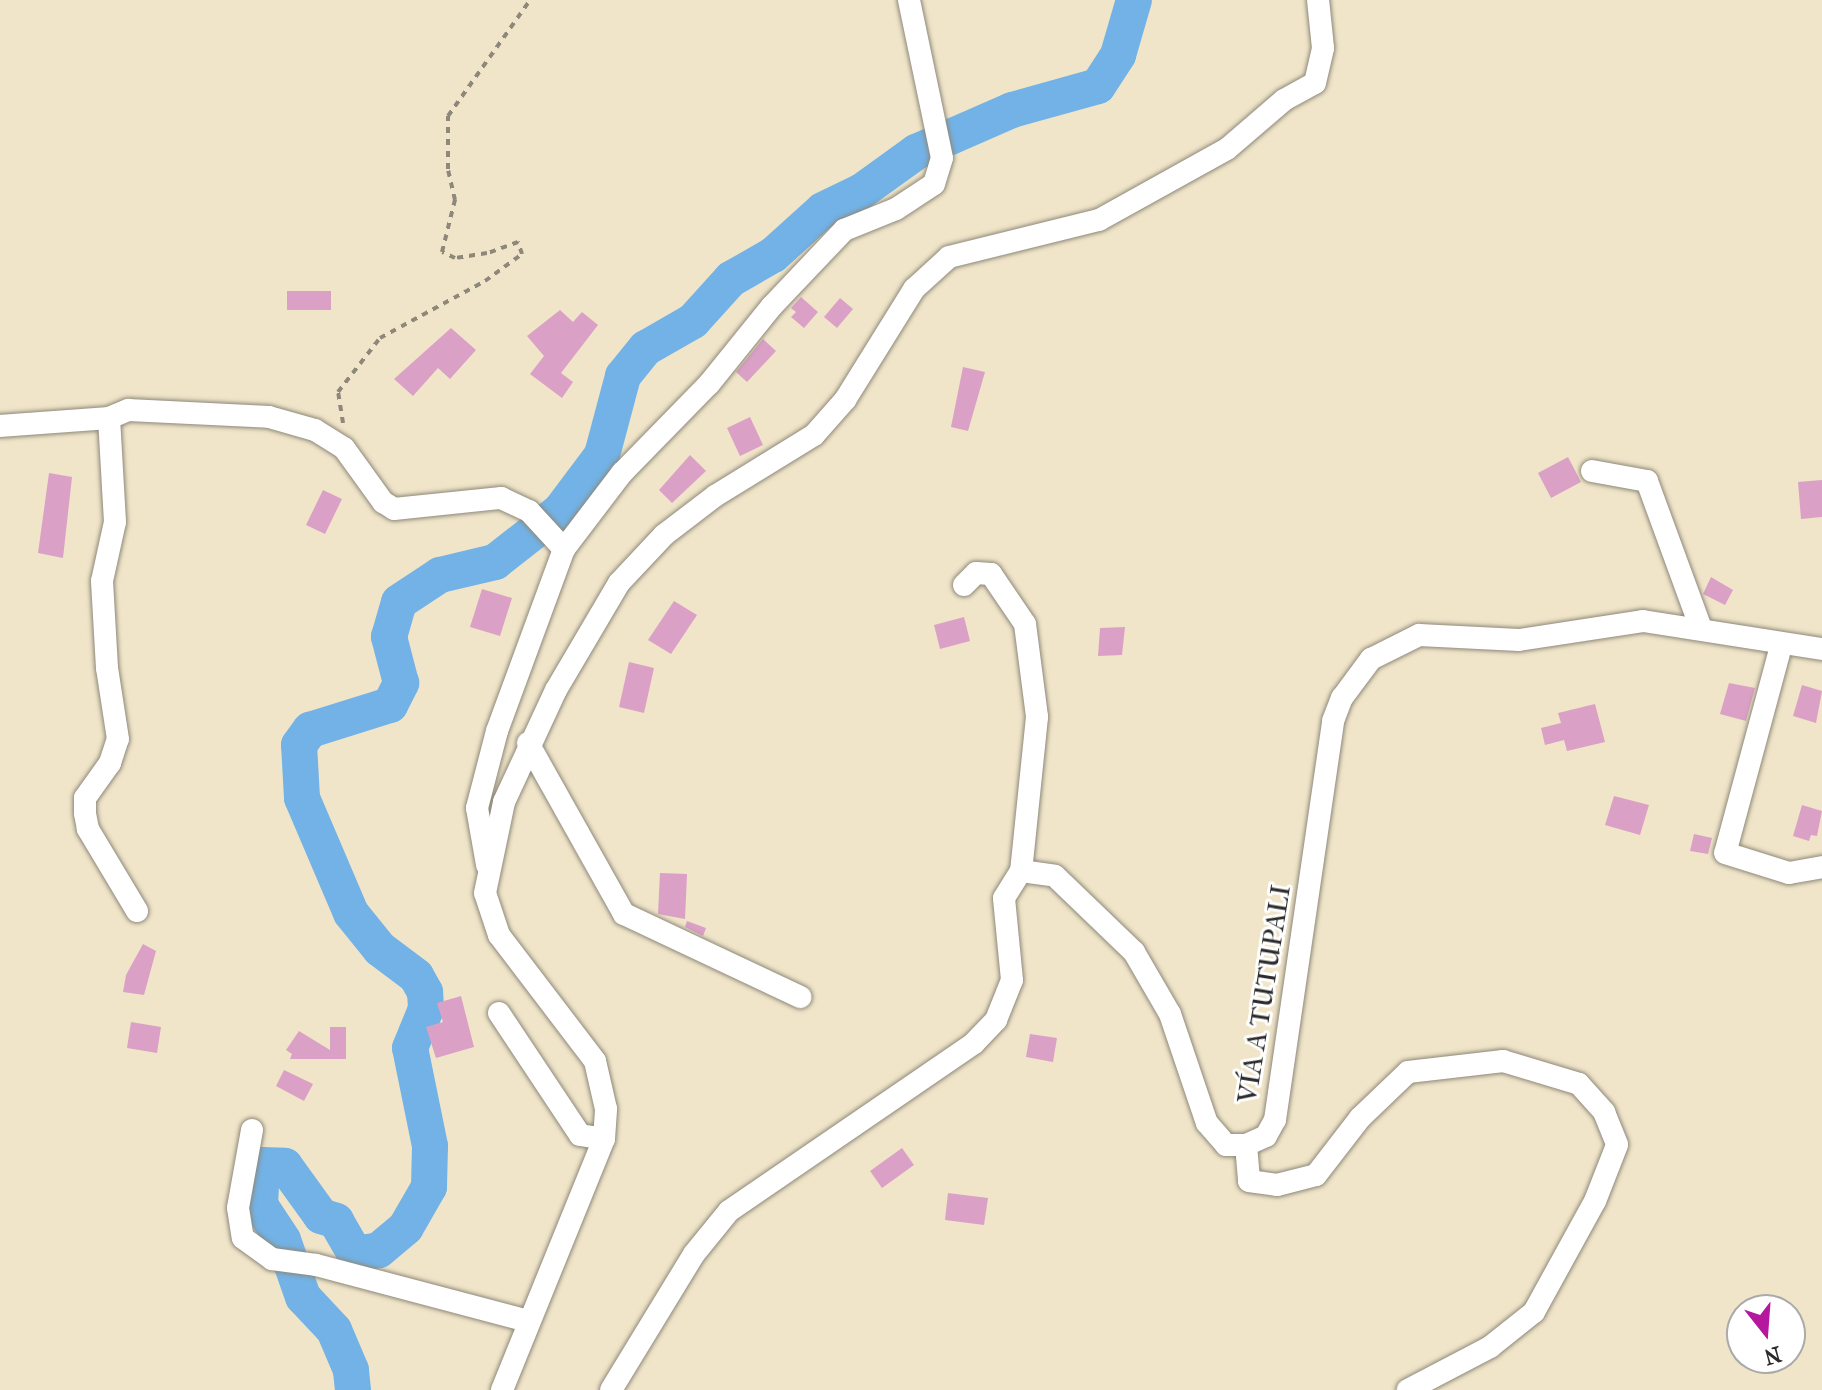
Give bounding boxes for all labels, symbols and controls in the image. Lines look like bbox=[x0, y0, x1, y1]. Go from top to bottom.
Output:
street label: VÍA A TUTUPALI bbox=[1230, 883, 1298, 1105]
north arrow bbox=[1726, 1294, 1806, 1374]
text: N bbox=[1761, 1340, 1784, 1370]

